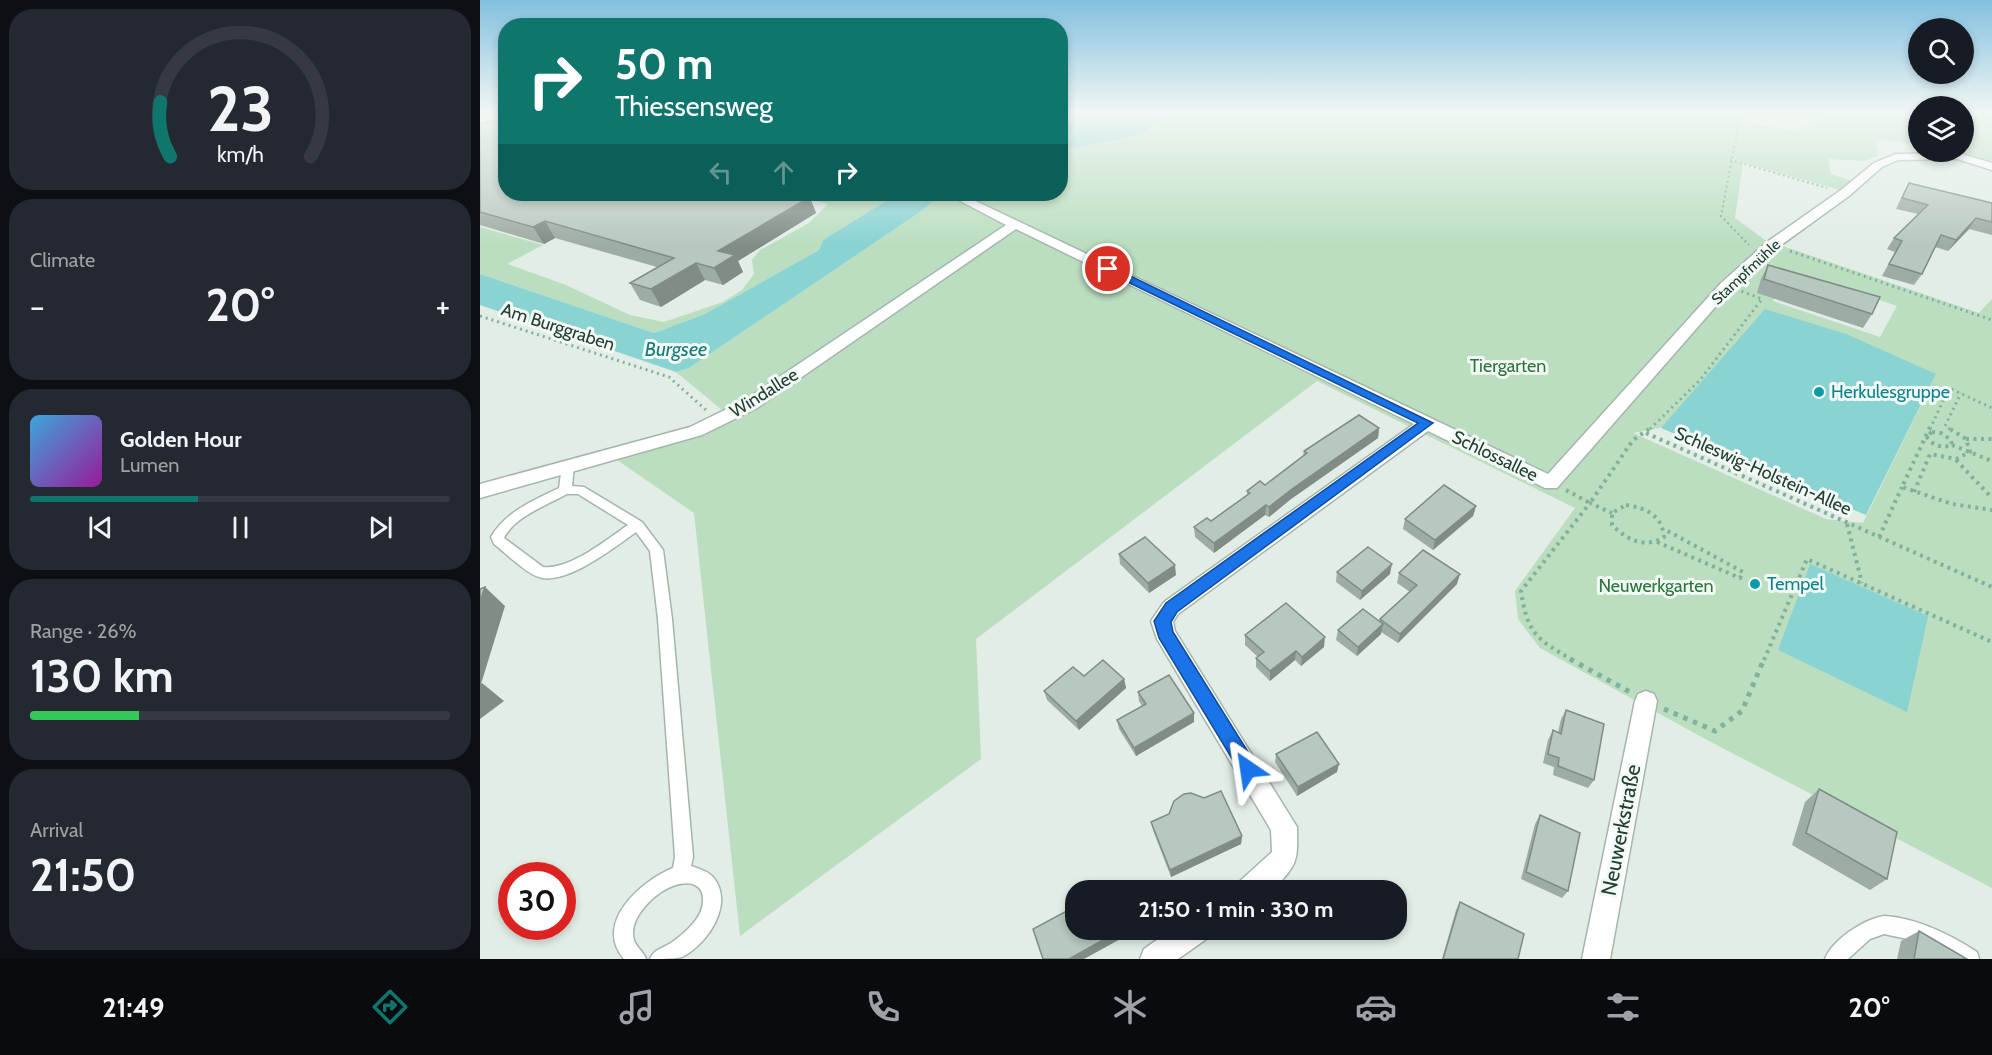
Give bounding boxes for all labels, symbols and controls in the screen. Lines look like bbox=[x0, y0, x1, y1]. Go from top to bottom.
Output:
map controls bbox=[1908, 18, 1974, 162]
button: search bbox=[1908, 18, 1974, 84]
text: 50 m bbox=[615, 38, 713, 90]
icon: right bbox=[516, 42, 594, 120]
text: 23 bbox=[207, 71, 273, 147]
text: Thiessensweg bbox=[615, 90, 773, 123]
button: layers bbox=[1908, 96, 1974, 162]
text: km/h bbox=[217, 141, 263, 167]
icon: left bbox=[704, 156, 737, 189]
icon: ahead bbox=[767, 156, 800, 189]
icon: right bbox=[830, 156, 863, 189]
street label: Stampfmühle bbox=[1708, 235, 1784, 308]
pin bbox=[1082, 243, 1133, 294]
text: Climate bbox=[30, 248, 95, 272]
icon: arrive bbox=[1091, 252, 1124, 285]
text: 20° bbox=[206, 278, 274, 332]
text: − bbox=[30, 286, 45, 326]
text: + bbox=[435, 286, 450, 326]
street label: Am Burggraben bbox=[498, 298, 618, 356]
water label: Burgsee bbox=[645, 337, 707, 361]
park label: Tiergarten bbox=[1470, 355, 1546, 377]
street label: Windallee bbox=[726, 363, 802, 423]
place label: Herkulesgruppe bbox=[1831, 381, 1950, 403]
marker: Herkulesgruppe bbox=[1812, 385, 1826, 399]
street label: Schleswig-Holstein-Allee bbox=[1671, 422, 1855, 520]
text: Golden Hour bbox=[120, 426, 241, 453]
street label: Schlossallee bbox=[1448, 426, 1542, 486]
text: Lumen bbox=[120, 453, 179, 477]
icon: previous bbox=[84, 511, 117, 544]
icon: pause bbox=[224, 511, 257, 544]
icon: next bbox=[364, 511, 397, 544]
place label: Tempel bbox=[1767, 573, 1824, 595]
park label: Neuwerkgarten bbox=[1598, 575, 1714, 597]
marker: Tempel bbox=[1748, 577, 1762, 591]
text: Range · 26% bbox=[30, 619, 137, 643]
text: 130 km bbox=[30, 649, 174, 703]
position arrow bbox=[1216, 737, 1280, 801]
street label: Neuwerkstraße bbox=[1596, 762, 1646, 898]
text: Arrival bbox=[30, 818, 83, 842]
text: 21:50 bbox=[30, 848, 136, 902]
speed limit sign: 30 bbox=[498, 862, 576, 940]
text: 21:50 · 1 min · 330 m bbox=[1139, 896, 1333, 923]
icon: directions bbox=[369, 986, 411, 1028]
icon: music bbox=[616, 986, 658, 1028]
icon: phone bbox=[862, 986, 904, 1028]
icon: climate bbox=[1109, 986, 1151, 1028]
icon: car bbox=[1355, 986, 1397, 1028]
icon: filters bbox=[1602, 986, 1644, 1028]
text: 21:49 bbox=[102, 991, 164, 1024]
text: 20° bbox=[1849, 991, 1890, 1024]

